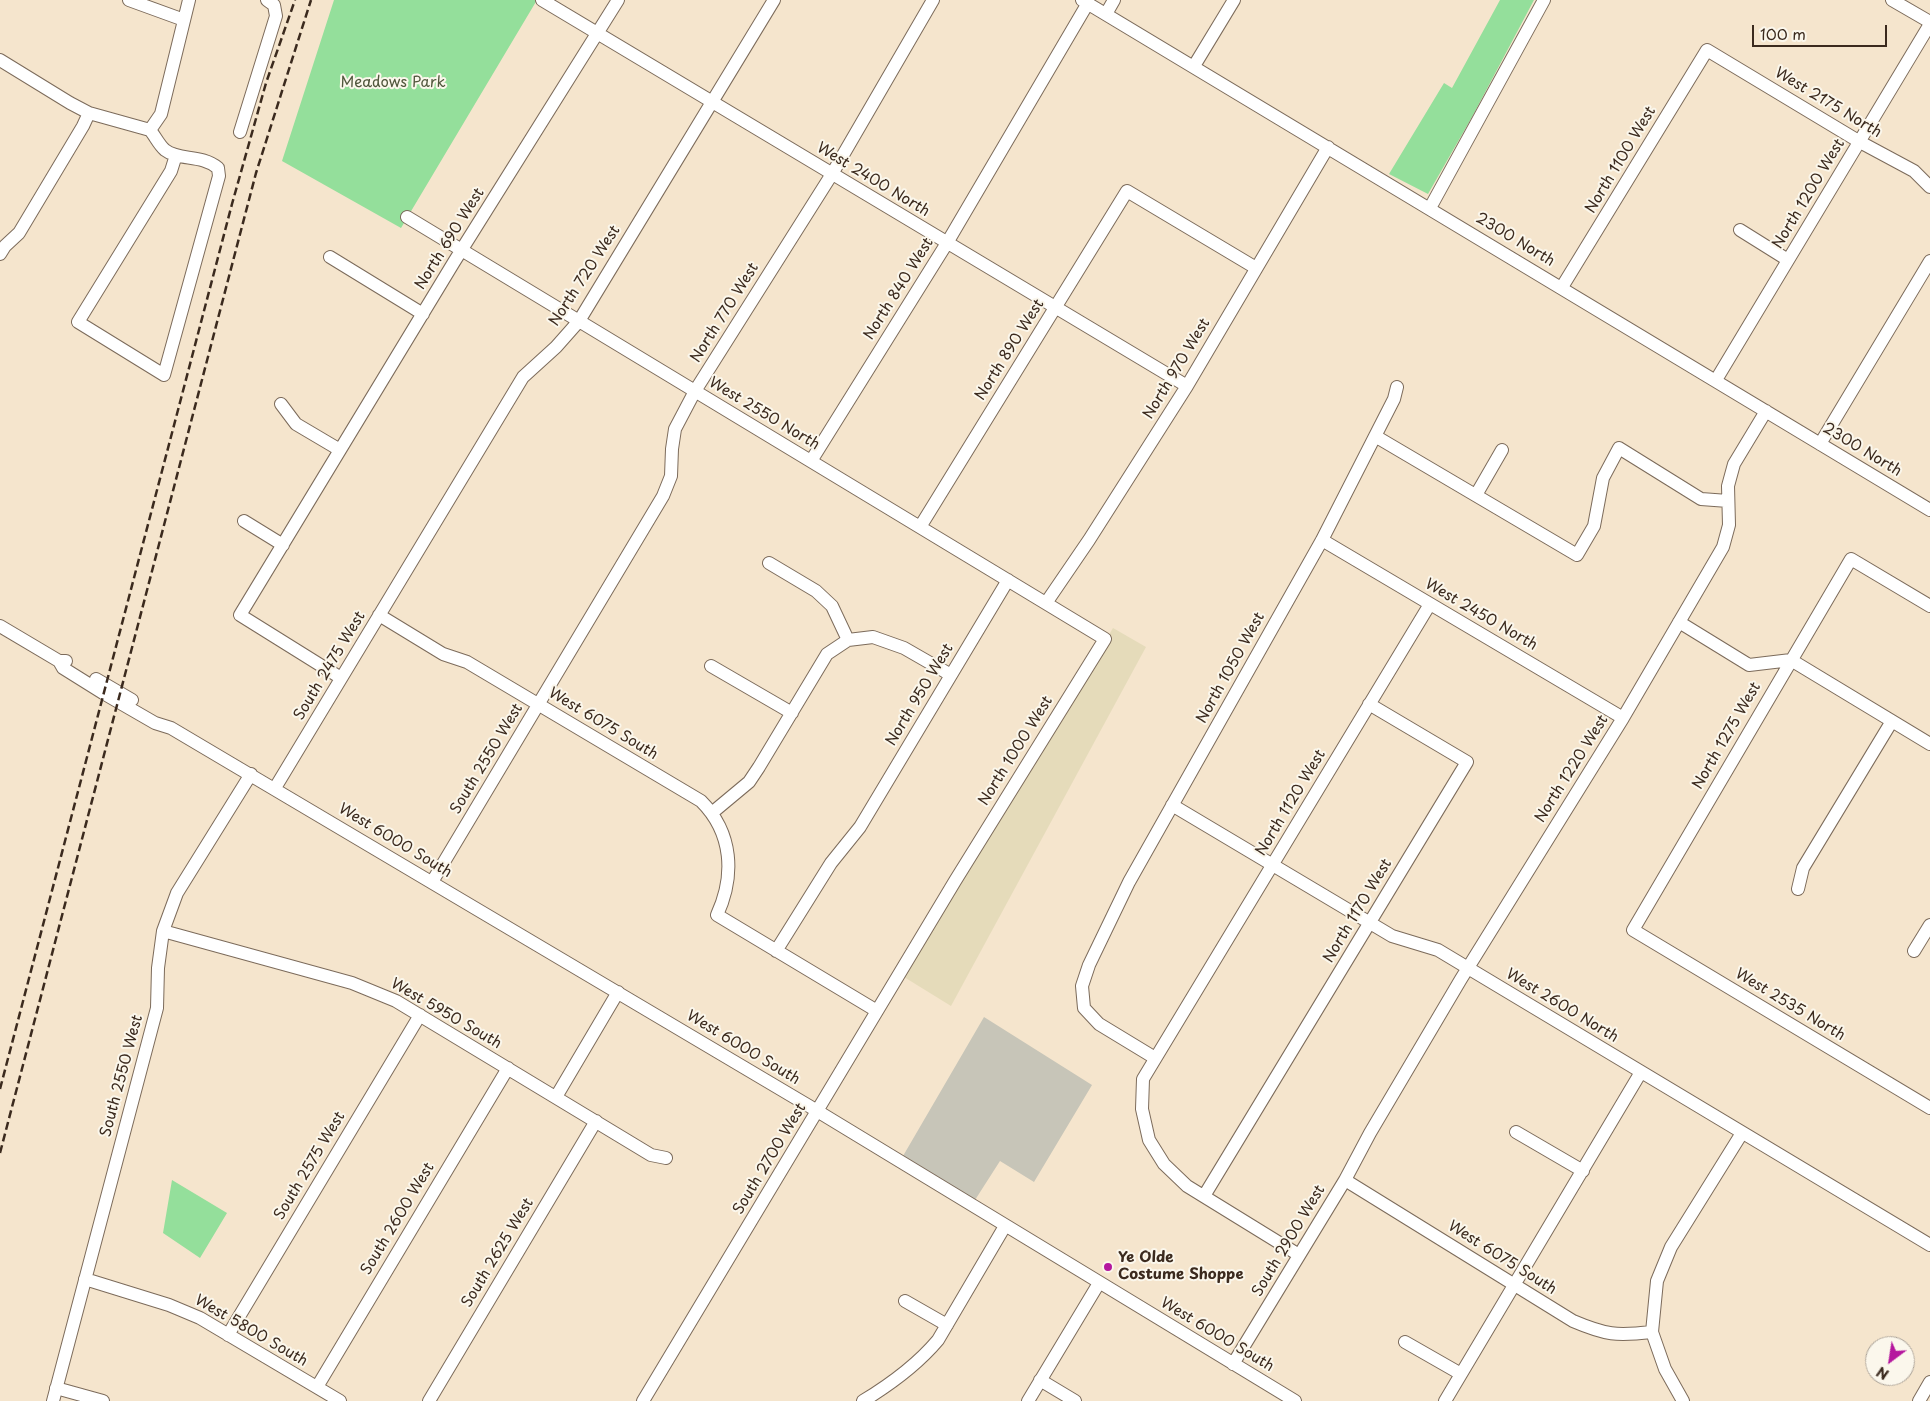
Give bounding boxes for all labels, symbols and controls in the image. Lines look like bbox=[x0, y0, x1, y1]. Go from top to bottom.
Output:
scale bar bbox=[1755, 15, 1890, 47]
text: 100 m bbox=[1760, 22, 1806, 45]
street label: West 2175 North bbox=[1771, 64, 1885, 142]
park label: Meadows Park bbox=[340, 74, 446, 92]
street label: North 1100 West bbox=[1582, 103, 1660, 217]
street label: North 1200 West bbox=[1769, 136, 1849, 252]
street label: West 2400 North bbox=[813, 139, 933, 221]
street label: North 690 West bbox=[412, 185, 488, 293]
street label: 2300 North bbox=[1472, 209, 1558, 271]
street label: North 720 West bbox=[546, 222, 624, 330]
street label: North 840 West bbox=[860, 235, 938, 343]
street label: North 770 West bbox=[687, 260, 763, 366]
street label: North 890 West bbox=[972, 296, 1048, 404]
street label: North 970 West bbox=[1140, 315, 1214, 423]
street label: West 2550 North bbox=[705, 374, 823, 454]
street label: 2300 North bbox=[1819, 419, 1905, 481]
street label: West 2450 North bbox=[1422, 575, 1540, 655]
street label: South 2475 West bbox=[290, 608, 370, 724]
street label: North 1050 West bbox=[1193, 609, 1269, 727]
street label: North 950 West bbox=[882, 641, 958, 749]
street label: North 1275 West bbox=[1689, 679, 1765, 793]
street label: West 6075 South bbox=[545, 684, 661, 764]
street label: North 1000 West bbox=[975, 693, 1057, 809]
street label: South 2550 West bbox=[447, 701, 527, 817]
street label: North 1220 West bbox=[1532, 712, 1612, 826]
street label: North 1120 West bbox=[1252, 747, 1330, 859]
street label: West 6000 South bbox=[335, 800, 455, 882]
street label: North 1170 West bbox=[1320, 856, 1396, 966]
street label: West 2600 North bbox=[1502, 965, 1622, 1047]
street label: West 2535 North bbox=[1732, 965, 1848, 1045]
street label: West 5950 South bbox=[387, 975, 505, 1053]
street label: West 6000 South bbox=[683, 1007, 803, 1089]
street label: South 2550 West bbox=[97, 1013, 147, 1139]
street label: South 2700 West bbox=[730, 1100, 810, 1218]
street label: South 2575 West bbox=[271, 1109, 349, 1223]
street label: South 2600 West bbox=[357, 1160, 439, 1278]
street label: South 2900 West bbox=[1249, 1182, 1329, 1300]
street label: South 2625 West bbox=[458, 1195, 538, 1311]
street label: West 6075 South bbox=[1444, 1217, 1560, 1299]
place label: Ye Olde Costume Shoppe bbox=[1118, 1249, 1244, 1284]
marker: Ye Olde Costume Shoppe bbox=[1102, 1261, 1114, 1273]
street label: West 5800 South bbox=[191, 1291, 311, 1371]
street label: West 6000 South bbox=[1157, 1294, 1277, 1376]
north arrow bbox=[1865, 1336, 1915, 1386]
text: N bbox=[1872, 1362, 1893, 1385]

